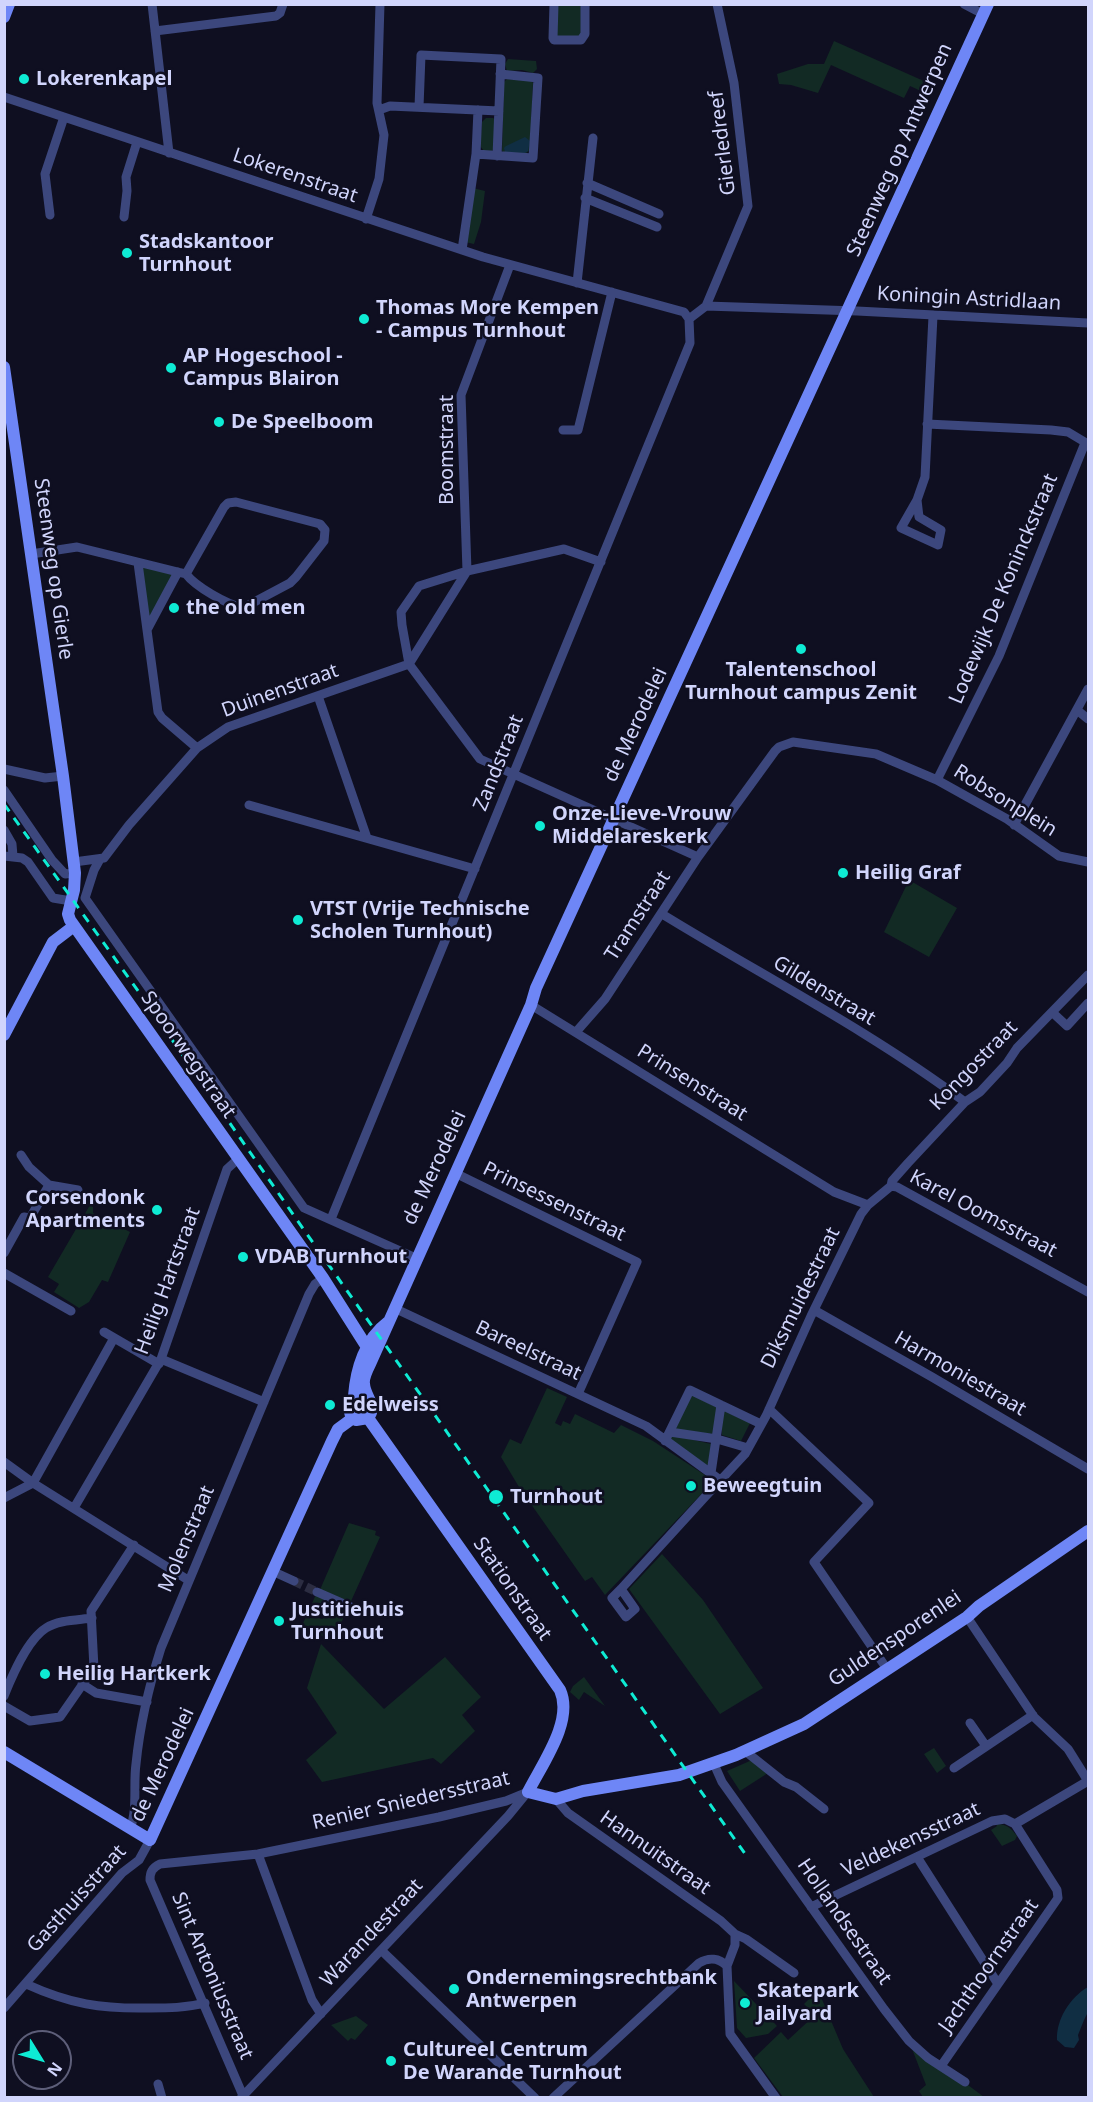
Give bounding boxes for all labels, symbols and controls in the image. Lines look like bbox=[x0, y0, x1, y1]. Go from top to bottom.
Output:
street label: Steenweg op Antwerpen bbox=[842, 40, 958, 260]
place label: Lokerenkapel bbox=[36, 67, 172, 91]
marker: Lokerenkapel bbox=[17, 72, 31, 86]
street label: Gierledreef bbox=[705, 89, 741, 197]
street label: Lokerenstraat bbox=[229, 143, 361, 209]
place label: Stadskantoor Turnhout bbox=[139, 230, 273, 277]
marker: Stadskantoor Turnhout bbox=[120, 246, 134, 260]
street label: Koningin Astridlaan bbox=[876, 282, 1062, 316]
place label: Thomas More Kempen - Campus Turnhout bbox=[376, 296, 599, 343]
marker: Thomas More Kempen - Campus Turnhout bbox=[357, 312, 371, 326]
place label: AP Hogeschool - Campus Blairon bbox=[183, 344, 343, 391]
marker: AP Hogeschool - Campus Blairon bbox=[164, 361, 178, 375]
street label: Boomstraat bbox=[435, 395, 459, 505]
place label: De Speelboom bbox=[231, 410, 373, 434]
marker: De Speelboom bbox=[212, 415, 226, 429]
street label: Lodewijk De Koninckstraat bbox=[945, 470, 1063, 708]
street label: Steenweg op Gierle bbox=[28, 477, 78, 661]
place label: the old men bbox=[186, 596, 306, 620]
marker: the old men bbox=[167, 601, 181, 615]
marker: Talentenschool Turnhout campus Zenit bbox=[794, 642, 808, 656]
place label: Talentenschool Turnhout campus Zenit bbox=[685, 658, 917, 705]
street label: Duinenstraat bbox=[218, 659, 342, 723]
street label: de Merodelei bbox=[599, 664, 673, 786]
street label: Zandstraat bbox=[469, 711, 529, 815]
street label: Robsonplein bbox=[949, 760, 1061, 842]
place label: Onze-Lieve-Vrouw Middelareskerk bbox=[552, 802, 731, 849]
marker: Onze-Lieve-Vrouw Middelareskerk bbox=[533, 819, 547, 833]
place label: Heilig Graf bbox=[855, 861, 961, 885]
marker: Heilig Graf bbox=[836, 866, 850, 880]
street label: Tramstraat bbox=[600, 867, 676, 965]
place label: VTST (Vrije Technische Scholen Turnhout) bbox=[310, 897, 530, 944]
marker: VTST (Vrije Technische Scholen Turnhout) bbox=[291, 913, 305, 927]
street label: Gildenstraat bbox=[768, 951, 880, 1031]
street label: Spoorwegstraat bbox=[135, 987, 241, 1123]
street label: Kongostraat bbox=[925, 1016, 1023, 1116]
street label: Prinsenstraat bbox=[632, 1040, 752, 1126]
street label: de Merodelei bbox=[398, 1107, 472, 1229]
street label: Prinsessenstraat bbox=[479, 1157, 629, 1247]
street label: Karel Oomsstraat bbox=[905, 1165, 1061, 1263]
place label: Corsendonk Apartments bbox=[25, 1186, 145, 1233]
marker: Corsendonk Apartments bbox=[150, 1203, 164, 1217]
street label: Heilig Hartstraat bbox=[130, 1204, 206, 1358]
street label: Diksmuidestraat bbox=[756, 1223, 846, 1373]
place label: VDAB Turnhout bbox=[255, 1245, 407, 1269]
marker: VDAB Turnhout bbox=[236, 1250, 250, 1264]
street label: Bareelstraat bbox=[471, 1316, 585, 1386]
street label: Harmoniestraat bbox=[890, 1327, 1030, 1421]
place label: Edelweiss bbox=[342, 1393, 439, 1417]
marker: Edelweiss bbox=[323, 1398, 337, 1412]
place label: Beweegtuin bbox=[703, 1474, 822, 1498]
marker: Beweegtuin bbox=[684, 1479, 698, 1493]
street label: Molenstraat bbox=[154, 1482, 220, 1596]
place label: Turnhout bbox=[510, 1485, 603, 1509]
marker: Turnhout bbox=[487, 1488, 505, 1506]
street label: Stationstraat bbox=[468, 1533, 556, 1645]
street label: Guldensporenlei bbox=[824, 1586, 966, 1692]
place label: Justitiehuis Turnhout bbox=[291, 1598, 404, 1645]
marker: Justitiehuis Turnhout bbox=[272, 1614, 286, 1628]
place label: Heilig Hartkerk bbox=[57, 1662, 211, 1686]
marker: Heilig Hartkerk bbox=[38, 1667, 52, 1681]
street label: de Merodelei bbox=[126, 1704, 200, 1826]
street label: Renier Sniedersstraat bbox=[310, 1767, 512, 1835]
street label: Veldekensstraat bbox=[838, 1797, 984, 1883]
street label: Hannuitstraat bbox=[595, 1806, 715, 1900]
street label: Gasthuisstraat bbox=[22, 1840, 132, 1958]
street label: Hollandsestraat bbox=[792, 1854, 896, 1990]
street label: Warandestraat bbox=[316, 1874, 428, 1992]
street label: Sint Antoniusstraat bbox=[166, 1889, 258, 2063]
street label: Jachthoornstraat bbox=[934, 1895, 1044, 2037]
place label: Ondernemingsrechtbank Antwerpen bbox=[466, 1966, 717, 2013]
place label: Skatepark Jailyard bbox=[757, 1979, 859, 2026]
marker: Ondernemingsrechtbank Antwerpen bbox=[447, 1982, 461, 1996]
marker: Skatepark Jailyard bbox=[738, 1996, 752, 2010]
north arrow bbox=[12, 2030, 72, 2090]
place label: Cultureel Centrum De Warande Turnhout bbox=[403, 2038, 622, 2085]
marker: Cultureel Centrum De Warande Turnhout bbox=[384, 2054, 398, 2068]
text: N bbox=[42, 2058, 67, 2081]

